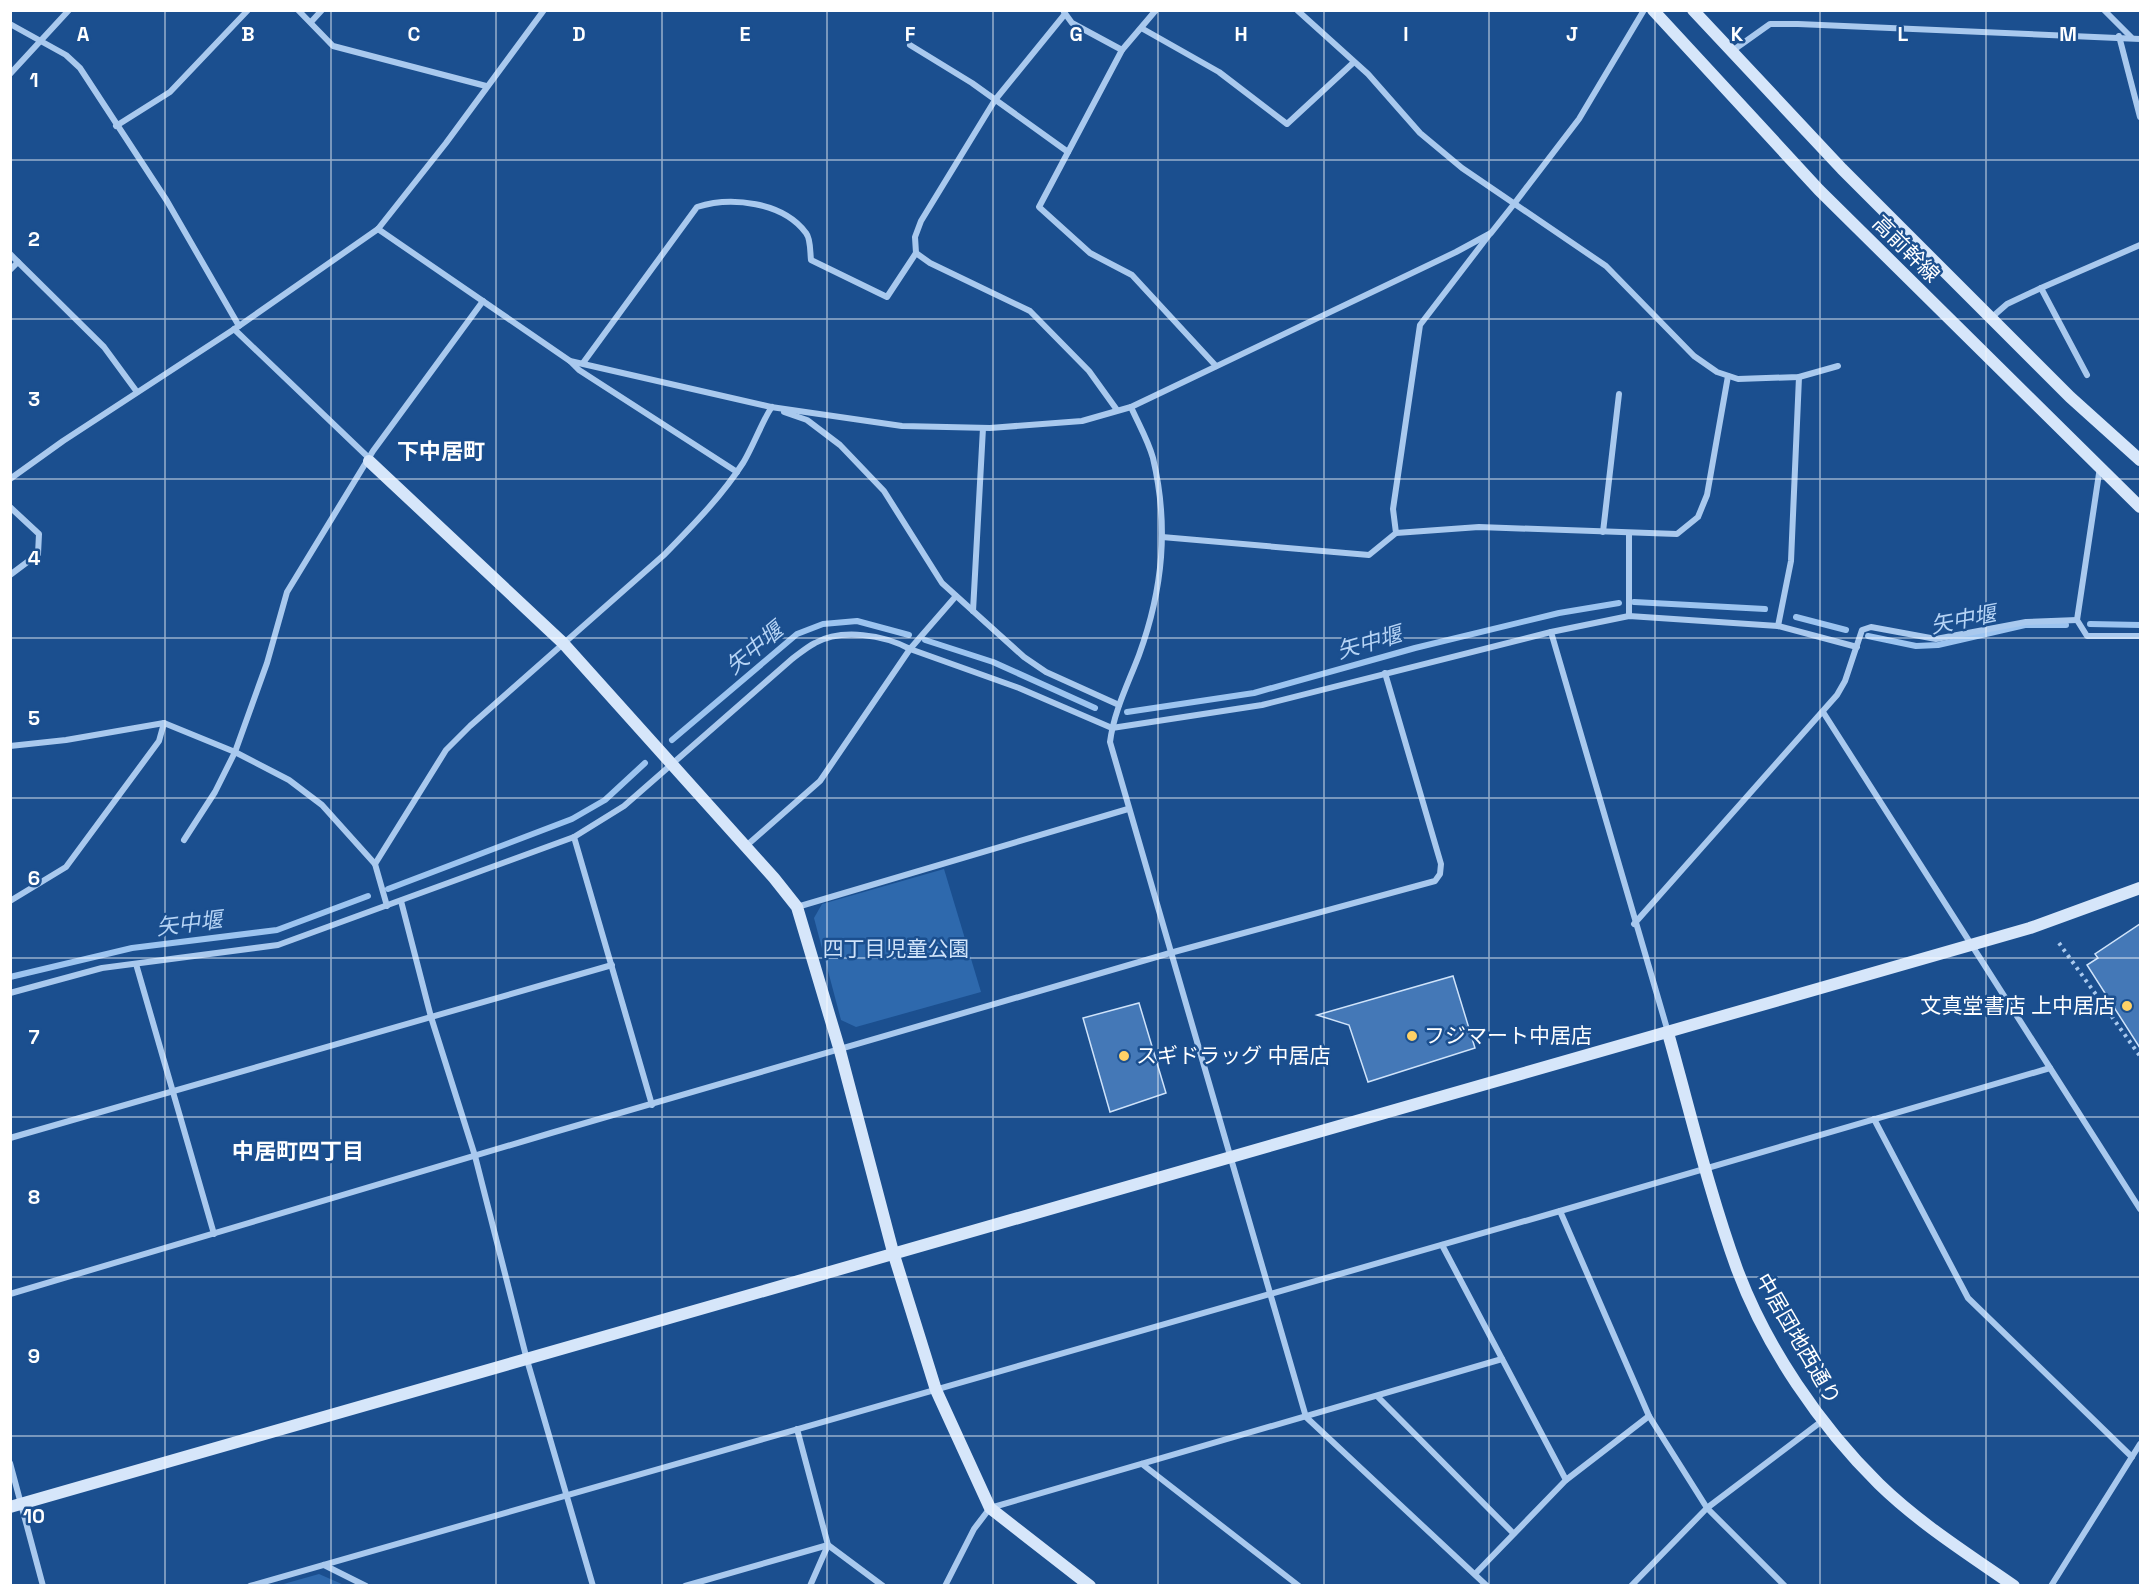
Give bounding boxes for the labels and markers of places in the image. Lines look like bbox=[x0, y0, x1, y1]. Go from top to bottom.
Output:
place label: 文真堂書店 上中居店 bbox=[1921, 992, 2115, 1019]
marker: 文真堂書店 上中居店 bbox=[2120, 999, 2134, 1013]
place label: フジマート中居店 bbox=[1424, 1022, 1592, 1049]
marker: フジマート中居店 bbox=[1405, 1029, 1419, 1043]
place label: スギドラッグ 中居店 bbox=[1136, 1042, 1330, 1069]
marker: スギドラッグ 中居店 bbox=[1117, 1049, 1131, 1063]

